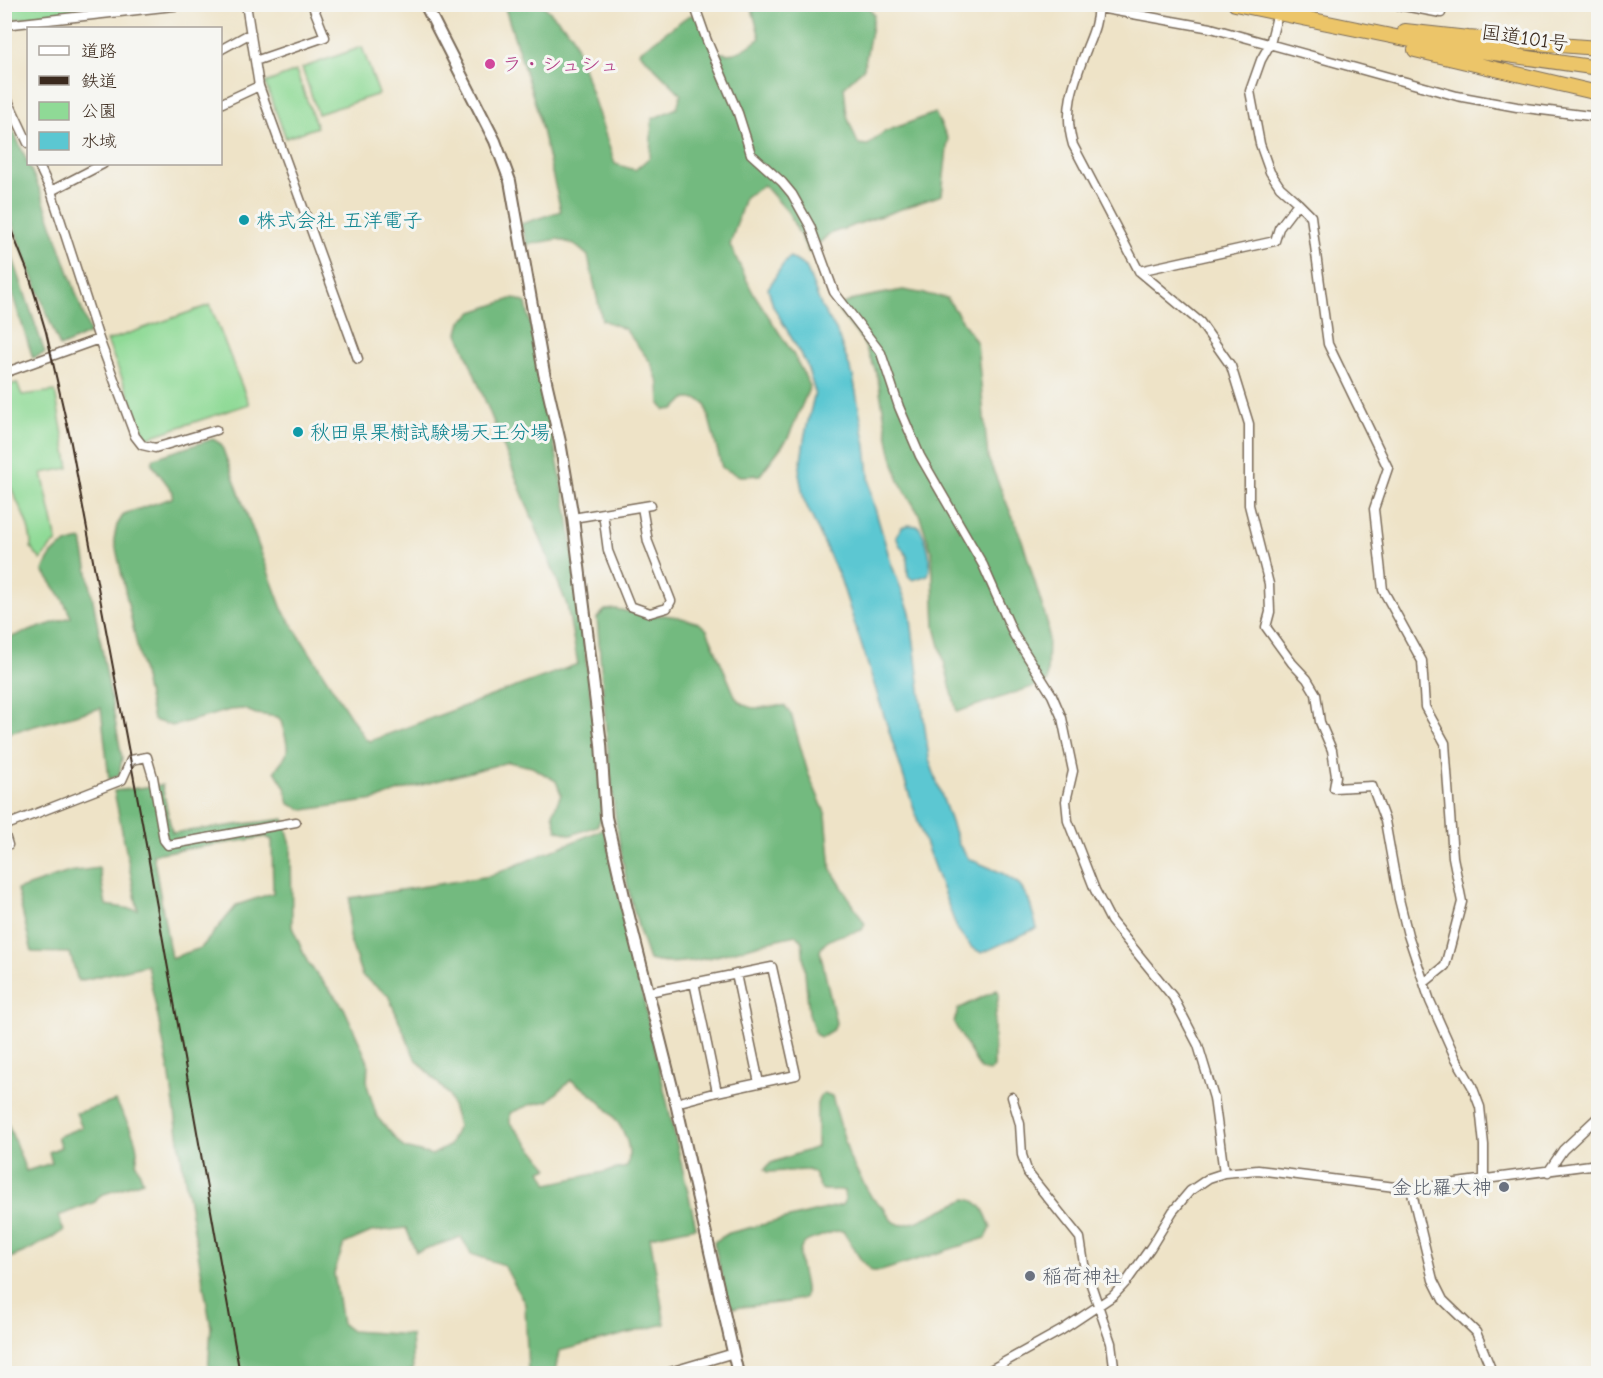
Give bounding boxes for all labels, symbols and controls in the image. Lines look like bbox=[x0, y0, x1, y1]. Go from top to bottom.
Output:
street label: 国道101号 bbox=[1480, 20, 1570, 56]
legend bbox=[27, 27, 222, 165]
text: 道路 bbox=[81, 41, 117, 62]
place label: ラ・シュシュ bbox=[502, 53, 620, 76]
marker: ラ・シュシュ bbox=[483, 57, 497, 71]
text: 鉄道 bbox=[81, 71, 117, 92]
text: 公園 bbox=[81, 101, 117, 122]
text: 水域 bbox=[81, 131, 117, 152]
place label: 株式会社 五洋電子 bbox=[256, 209, 423, 232]
marker: 株式会社 五洋電子 bbox=[237, 213, 251, 227]
place label: 秋田県果樹試験場天王分場 bbox=[310, 421, 550, 444]
marker: 秋田県果樹試験場天王分場 bbox=[291, 425, 305, 439]
place label: 金比羅大神 bbox=[1392, 1176, 1492, 1199]
marker: 金比羅大神 bbox=[1497, 1180, 1511, 1194]
place label: 稲荷神社 bbox=[1042, 1265, 1122, 1288]
marker: 稲荷神社 bbox=[1023, 1269, 1037, 1283]

